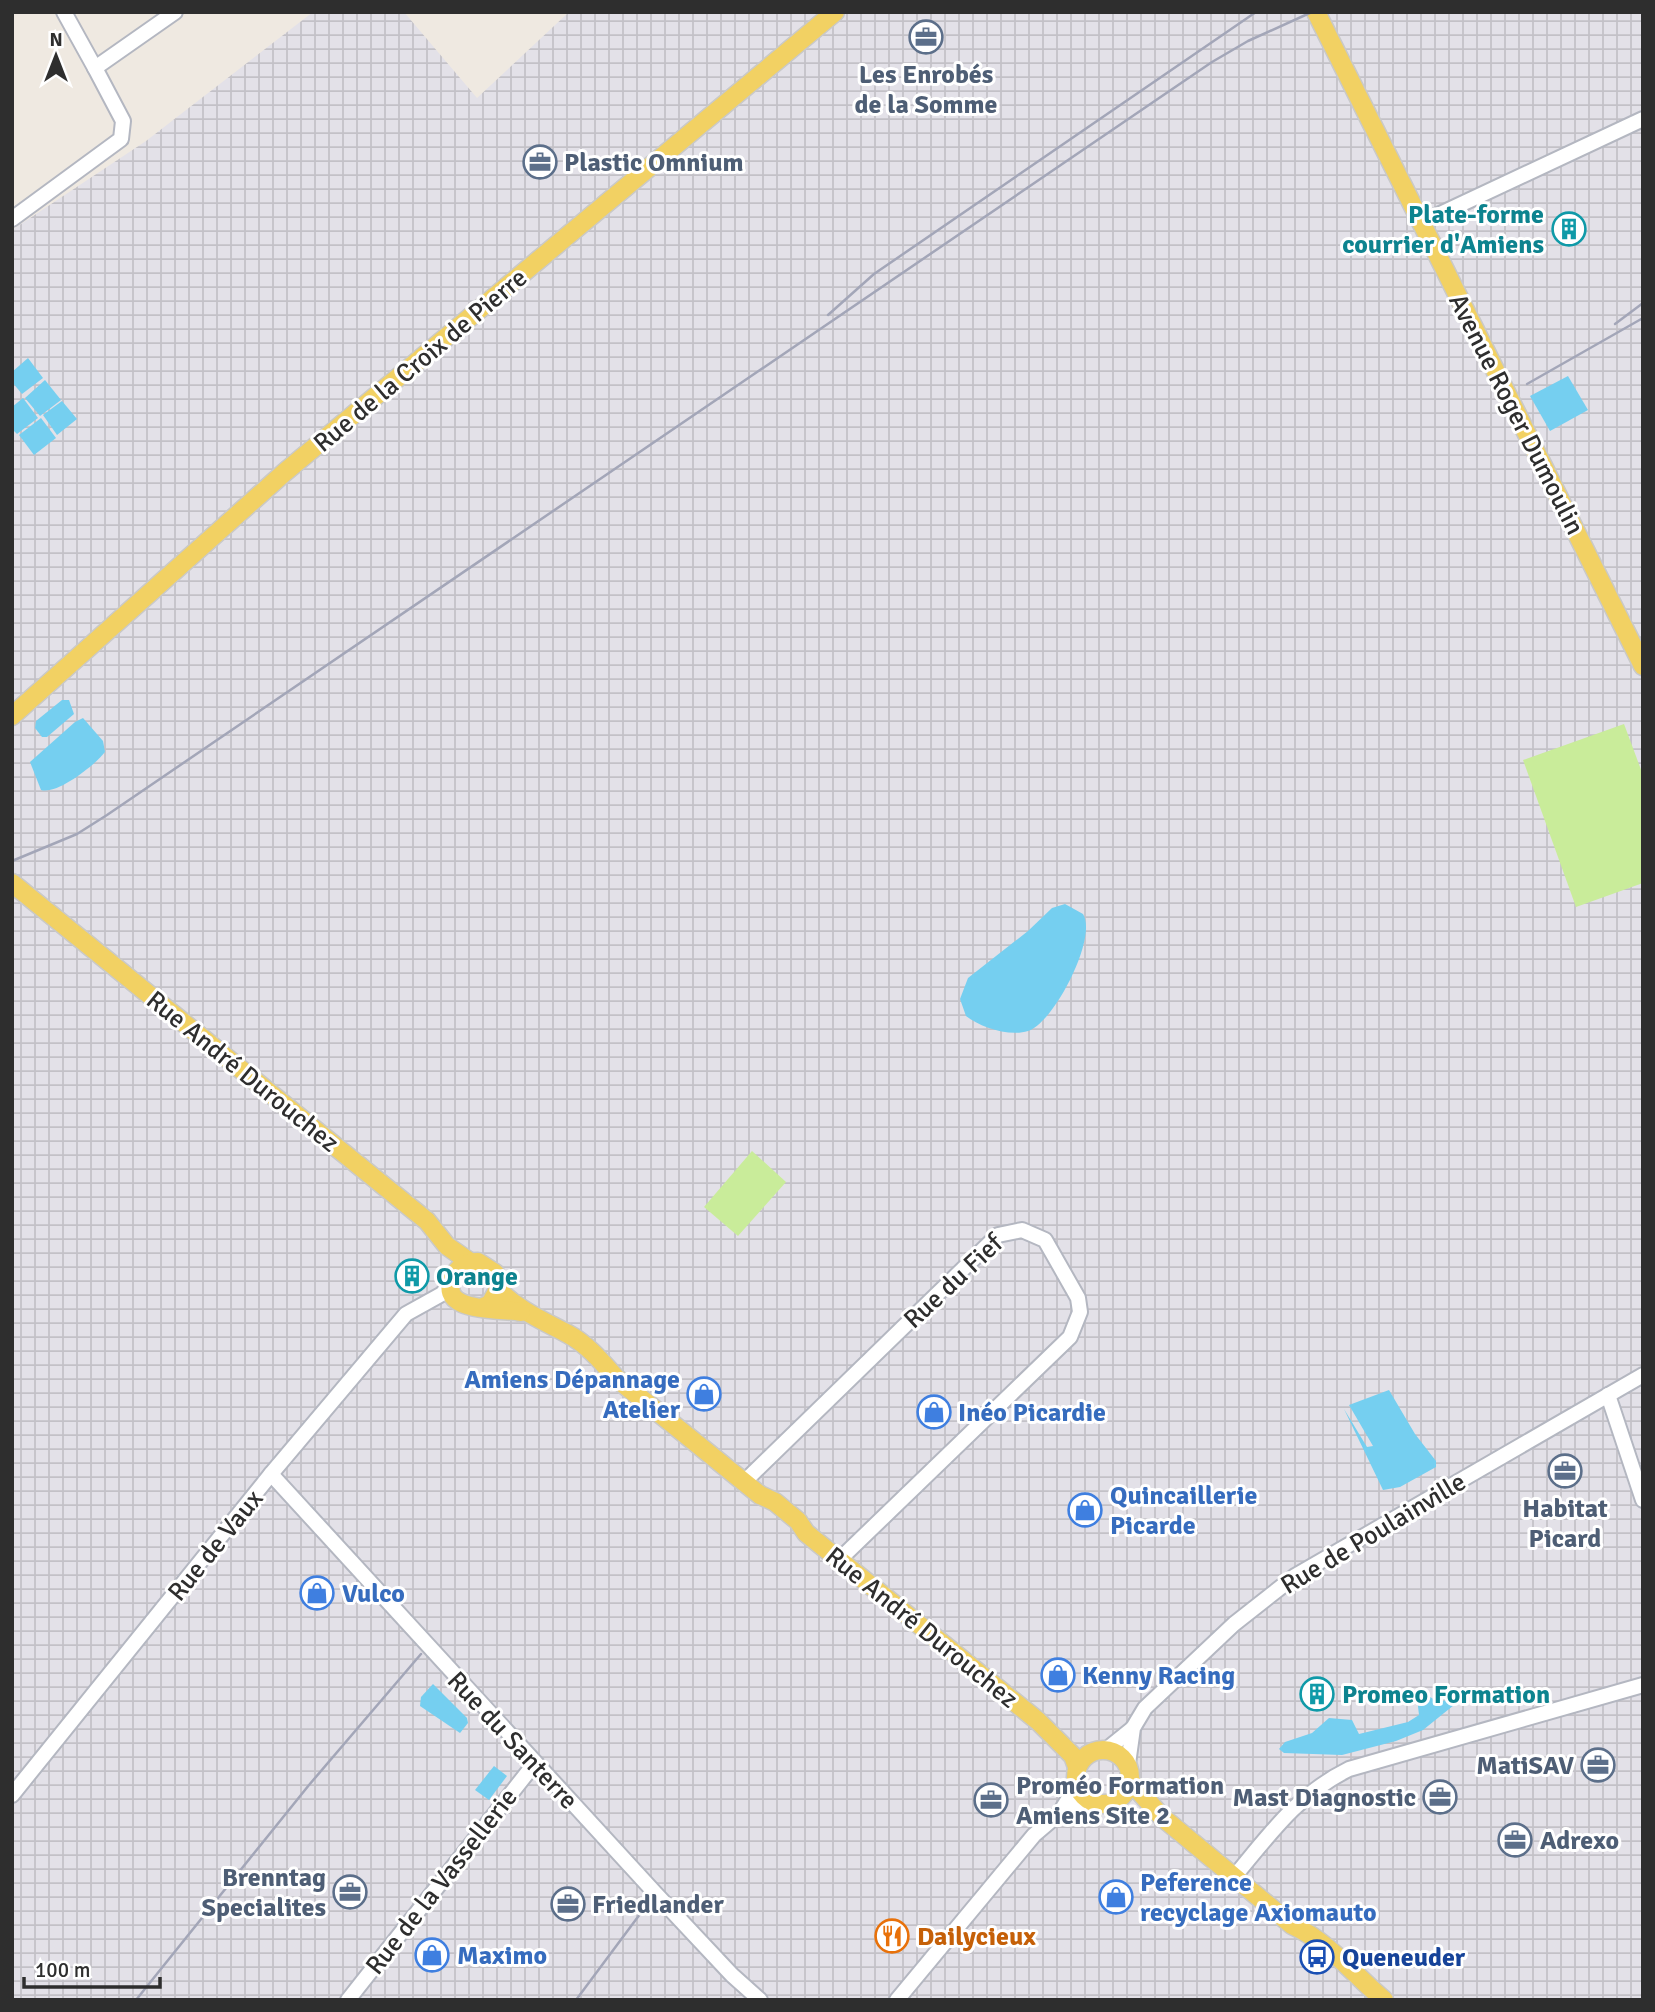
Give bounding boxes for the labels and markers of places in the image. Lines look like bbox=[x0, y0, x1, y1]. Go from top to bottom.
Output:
office icon: Les Enrobés de la Somme bbox=[907, 18, 945, 56]
place label: Les Enrobés de la Somme bbox=[855, 59, 998, 121]
office icon: Plastic Omnium bbox=[521, 143, 559, 181]
place label: Plastic Omnium bbox=[564, 147, 744, 179]
place label: Plate-forme courrier d'Amiens bbox=[1342, 199, 1544, 261]
building icon: Plate-forme courrier d'Amiens bbox=[1550, 210, 1588, 248]
building icon: Orange bbox=[393, 1257, 431, 1295]
place label: Orange bbox=[436, 1261, 518, 1293]
place label: Amiens Dépannage Atelier bbox=[464, 1364, 681, 1426]
shop icon: Amiens Dépannage Atelier bbox=[685, 1375, 723, 1413]
shop icon: Inéo Picardie bbox=[915, 1393, 953, 1431]
place label: Inéo Picardie bbox=[958, 1397, 1106, 1429]
office icon: Habitat Picard bbox=[1546, 1452, 1584, 1490]
place label: Quincaillerie Picarde bbox=[1110, 1480, 1257, 1542]
shop icon: Quincaillerie Picarde bbox=[1066, 1491, 1104, 1529]
place label: Habitat Picard bbox=[1522, 1493, 1608, 1555]
shop icon: Vulco bbox=[298, 1574, 336, 1612]
place label: Vulco bbox=[342, 1578, 405, 1610]
shop icon: Kenny Racing bbox=[1039, 1656, 1077, 1694]
place label: Kenny Racing bbox=[1082, 1660, 1235, 1692]
building icon: Promeo Formation bbox=[1298, 1675, 1336, 1713]
place label: Promeo Formation bbox=[1342, 1679, 1550, 1711]
office icon: MatiSAV bbox=[1579, 1746, 1617, 1784]
place label: MatiSAV bbox=[1476, 1750, 1574, 1782]
place label: Proméo Formation Amiens Site 2 bbox=[1016, 1770, 1224, 1832]
office icon: Mast Diagnostic bbox=[1421, 1778, 1459, 1816]
office icon: Proméo Formation Amiens Site 2 bbox=[972, 1781, 1010, 1819]
place label: Mast Diagnostic bbox=[1233, 1782, 1416, 1814]
office icon: Adrexo bbox=[1496, 1821, 1534, 1859]
place label: Adrexo bbox=[1540, 1825, 1619, 1857]
place label: Brenntag Specialites bbox=[202, 1862, 326, 1924]
place label: Peference recyclage Axiomauto bbox=[1140, 1867, 1377, 1929]
office icon: Brenntag Specialites bbox=[331, 1873, 369, 1911]
shop icon: Peference recyclage Axiomauto bbox=[1097, 1878, 1135, 1916]
office icon: Friedlander bbox=[549, 1885, 587, 1923]
place label: Friedlander bbox=[592, 1889, 724, 1921]
restaurant icon: Dailycieux bbox=[873, 1917, 911, 1955]
place label: Dailycieux bbox=[917, 1921, 1036, 1953]
shop icon: Maximo bbox=[413, 1936, 451, 1974]
bus stop icon: Queneuder bbox=[1298, 1938, 1336, 1976]
place label: Maximo bbox=[457, 1940, 547, 1972]
place label: Queneuder bbox=[1342, 1942, 1466, 1974]

